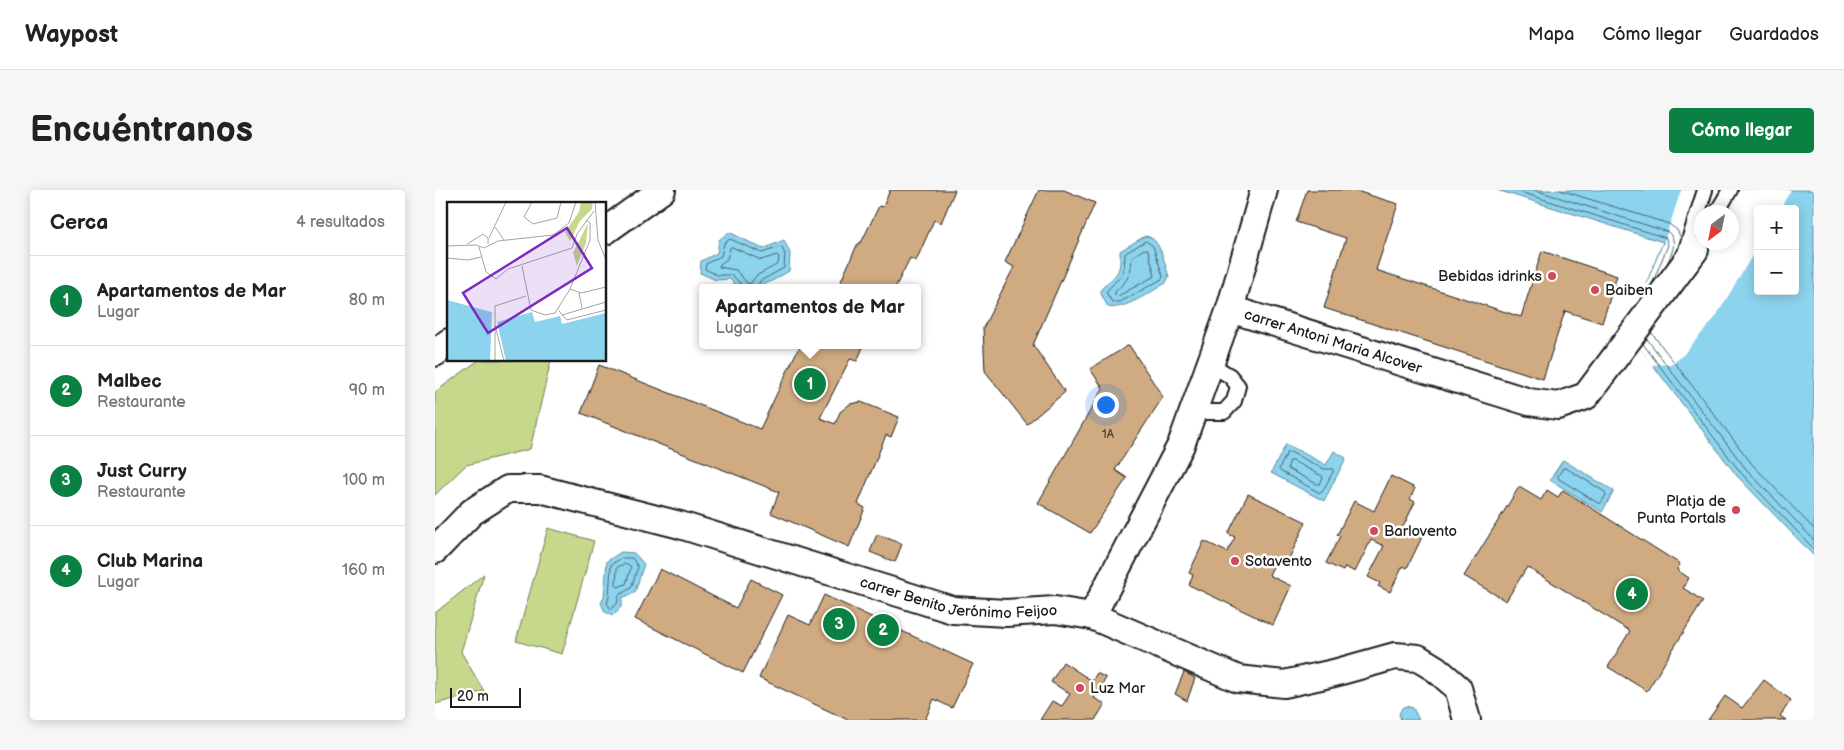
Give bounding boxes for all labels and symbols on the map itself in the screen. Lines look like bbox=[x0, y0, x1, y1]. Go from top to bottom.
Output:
inset map bbox=[447, 202, 606, 361]
north arrow bbox=[1694, 205, 1739, 250]
place label: Bebidas idrinks bbox=[1438, 267, 1543, 286]
marker: Bebidas idrinks bbox=[1546, 270, 1558, 282]
place label: Baiben bbox=[1605, 281, 1653, 300]
marker: Baiben bbox=[1589, 284, 1601, 296]
street label: carrer Antoni Maria Alcover bbox=[1242, 305, 1425, 378]
pin: 1 bbox=[794, 365, 826, 403]
your location bbox=[1093, 392, 1119, 418]
house number: 1A bbox=[1102, 427, 1115, 442]
place label: Platja de Punta Portals bbox=[1637, 492, 1727, 528]
marker: Platja de Punta Portals bbox=[1730, 504, 1742, 516]
place label: Barlovento bbox=[1384, 522, 1457, 541]
marker: Barlovento bbox=[1368, 525, 1380, 537]
place label: Sotavento bbox=[1245, 552, 1312, 571]
marker: Sotavento bbox=[1229, 555, 1241, 567]
street label: carrer Benito Jerónimo Feijoo bbox=[858, 572, 1058, 623]
pin: 4 bbox=[1616, 575, 1648, 613]
pin: 3 bbox=[823, 605, 855, 643]
pin: 2 bbox=[867, 611, 899, 649]
place label: Luz Mar bbox=[1090, 679, 1146, 698]
marker: Luz Mar bbox=[1074, 682, 1086, 694]
scale bar bbox=[450, 685, 521, 708]

